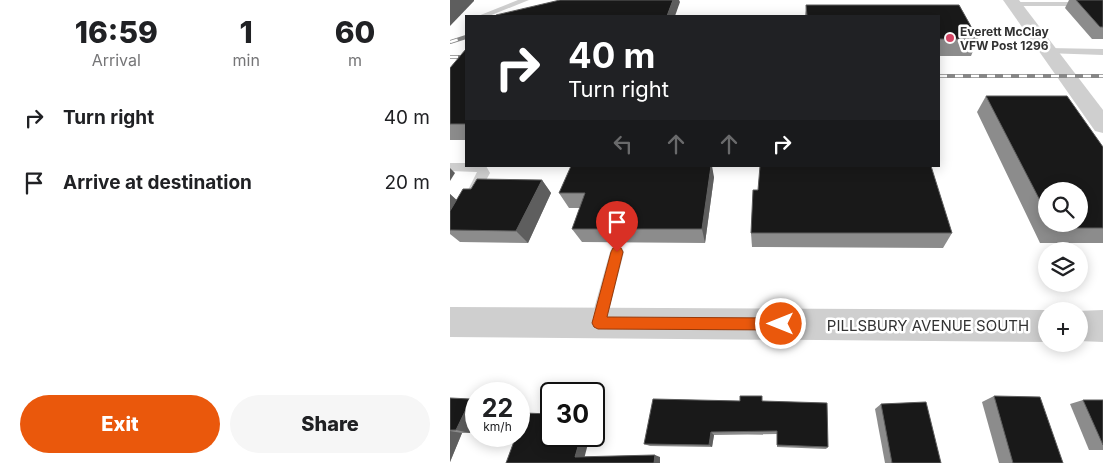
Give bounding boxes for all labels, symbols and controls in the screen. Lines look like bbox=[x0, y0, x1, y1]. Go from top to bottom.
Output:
text: 16:59 bbox=[75, 14, 158, 50]
text: 1 bbox=[240, 14, 253, 50]
text: 60 bbox=[335, 14, 375, 50]
place label: Everett McClay VFW Post 1296 bbox=[960, 24, 1049, 53]
marker: Everett McClay VFW Post 1296 bbox=[944, 32, 956, 44]
text: 40 m bbox=[568, 34, 656, 76]
icon: right bbox=[485, 35, 550, 100]
text: Arrival bbox=[92, 50, 141, 70]
text: min bbox=[233, 50, 260, 70]
text: m bbox=[348, 50, 362, 70]
text: Turn right bbox=[568, 76, 669, 102]
icon: right bbox=[20, 104, 48, 132]
text: Turn right bbox=[63, 106, 154, 129]
text: 40 m bbox=[384, 106, 430, 129]
icon: left bbox=[609, 130, 637, 158]
icon: ahead bbox=[662, 130, 690, 158]
icon: ahead bbox=[715, 130, 743, 158]
icon: right bbox=[768, 130, 796, 158]
icon: arrive bbox=[20, 169, 48, 197]
text: Arrive at destination bbox=[63, 171, 252, 194]
text: 20 m bbox=[384, 171, 430, 194]
map controls bbox=[1038, 182, 1088, 352]
button: search bbox=[1038, 182, 1088, 232]
pin bbox=[596, 201, 638, 252]
icon: arrive bbox=[603, 208, 631, 236]
button: layers bbox=[1038, 242, 1088, 292]
position arrow bbox=[754, 297, 806, 349]
button: + bbox=[1038, 302, 1088, 352]
street label: PILLSBURY AVENUE SOUTH bbox=[827, 316, 1029, 335]
speed limit sign: 30 bbox=[540, 382, 605, 447]
text: 22 bbox=[482, 393, 513, 423]
button: Exit bbox=[20, 395, 220, 453]
button: Share bbox=[230, 395, 430, 453]
text: km/h bbox=[483, 419, 512, 434]

